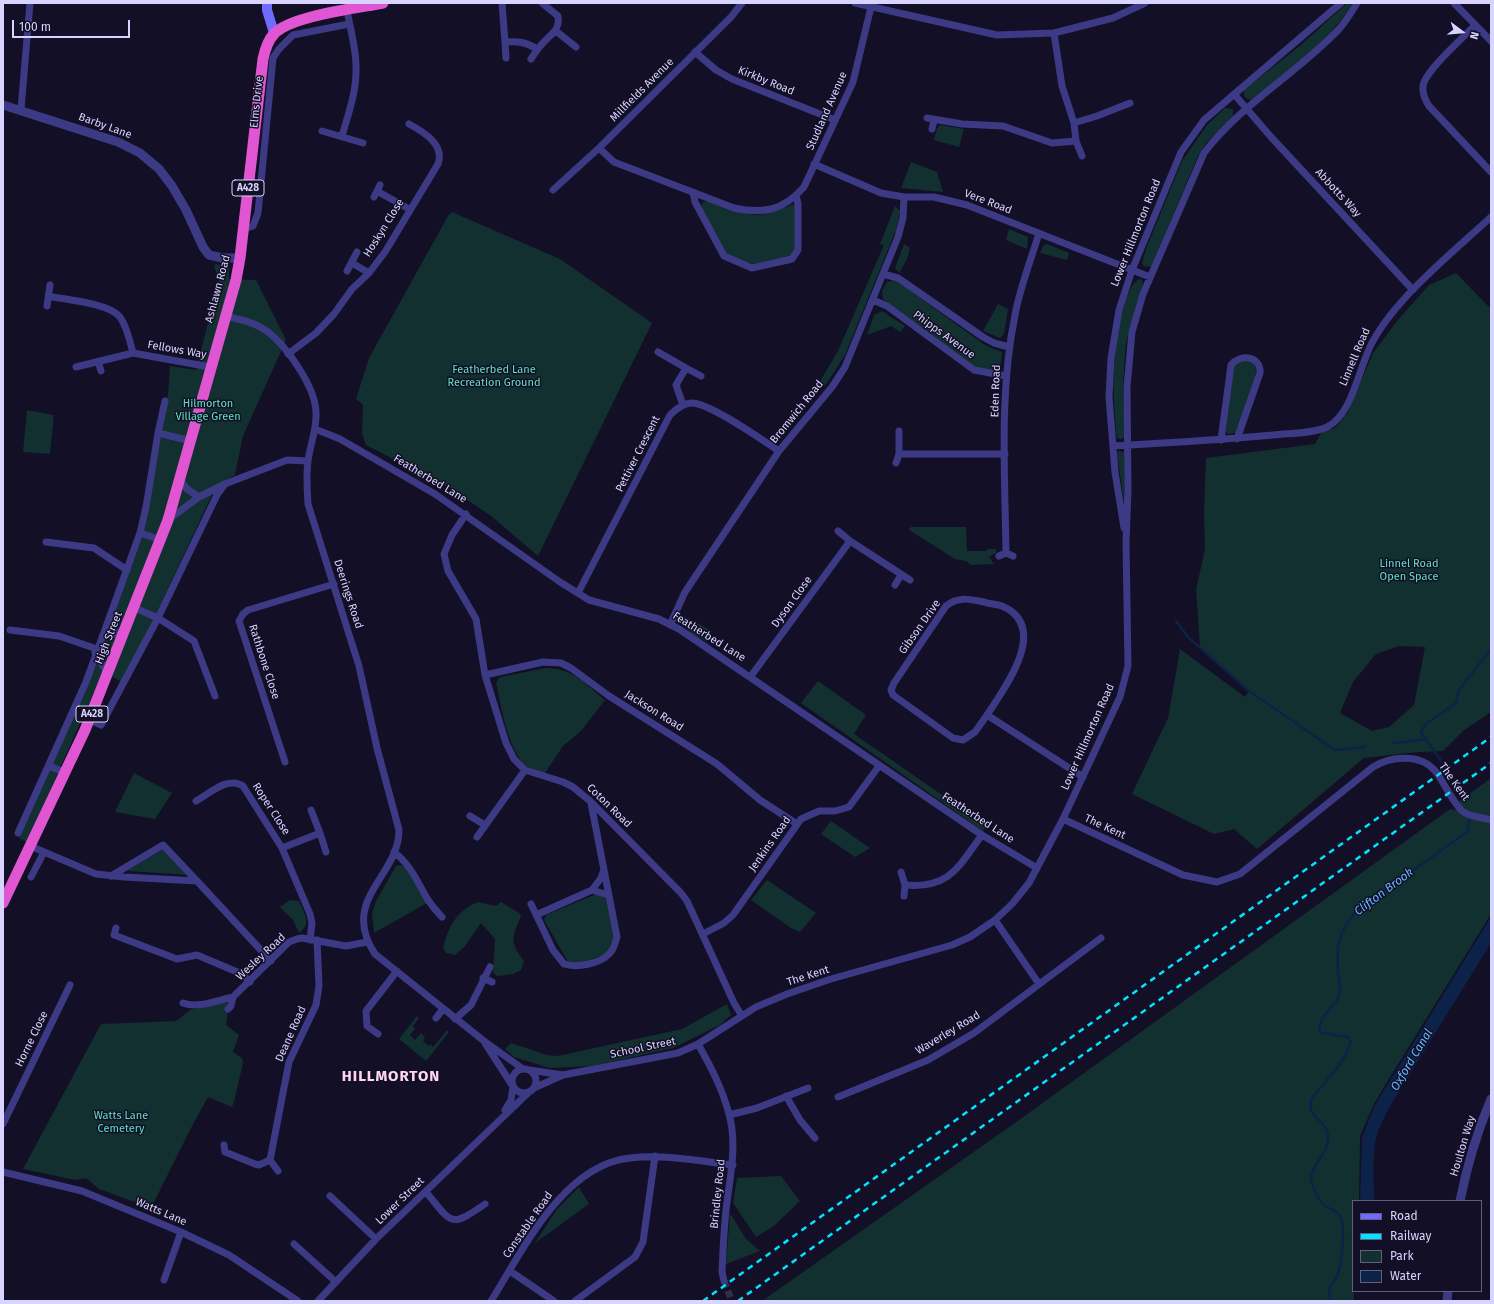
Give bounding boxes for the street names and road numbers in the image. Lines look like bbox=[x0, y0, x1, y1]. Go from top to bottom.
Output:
street label: Millfields Avenue bbox=[607, 55, 677, 125]
street label: Kirkby Road bbox=[736, 64, 796, 98]
street label: Studland Avenue bbox=[804, 70, 850, 152]
street label: Elms Drive bbox=[248, 75, 266, 129]
street label: Barby Lane bbox=[77, 110, 133, 142]
street label: Abbotts Way bbox=[1312, 166, 1364, 220]
street label: Lower Hillmorton Road bbox=[1108, 177, 1164, 289]
road number: A428 bbox=[232, 180, 264, 196]
street label: Vere Road bbox=[962, 187, 1014, 217]
street label: Hoskyn Close bbox=[361, 196, 407, 260]
street label: Ashlawn Road bbox=[203, 254, 233, 324]
street label: Phipps Avenue bbox=[910, 308, 978, 362]
street label: Linnell Road bbox=[1337, 326, 1373, 388]
street label: Fellows Way bbox=[146, 338, 208, 362]
street label: Eden Road bbox=[988, 364, 1004, 418]
street label: Bromwich Road bbox=[768, 378, 826, 446]
street label: Pettiver Crescent bbox=[613, 414, 663, 494]
street label: Featherbed Lane bbox=[391, 452, 469, 506]
street label: Deerings Road bbox=[331, 558, 365, 630]
street label: Dyson Close bbox=[769, 574, 815, 630]
street label: Gibson Drive bbox=[896, 597, 944, 657]
street label: Featherbed Lane bbox=[670, 609, 748, 665]
street label: High Street bbox=[92, 610, 126, 666]
street label: Rathbone Close bbox=[246, 623, 282, 701]
street label: Lower Hillmorton Road bbox=[1059, 682, 1117, 792]
street label: Jackson Road bbox=[622, 688, 686, 734]
road number: A428 bbox=[76, 706, 108, 722]
street label: The Kent bbox=[1436, 760, 1472, 804]
street label: Roper Close bbox=[249, 781, 293, 837]
street label: Coton Road bbox=[584, 781, 634, 831]
street label: Featherbed Lane bbox=[939, 790, 1017, 846]
street label: The Kent bbox=[1082, 812, 1128, 842]
street label: Jenkins Road bbox=[746, 814, 794, 874]
street label: Wesley Road bbox=[233, 931, 289, 983]
street label: The Kent bbox=[785, 963, 831, 989]
street label: Deane Road bbox=[273, 1004, 309, 1064]
street label: Horne Close bbox=[13, 1009, 51, 1069]
street label: Waverley Road bbox=[913, 1009, 983, 1057]
street label: School Street bbox=[609, 1035, 677, 1061]
street label: Houlton Way bbox=[1447, 1114, 1479, 1178]
street label: Brindley Road bbox=[708, 1159, 728, 1229]
street label: Lower Street bbox=[373, 1175, 427, 1227]
street label: Constable Road bbox=[500, 1189, 556, 1261]
street label: Watts Lane bbox=[133, 1195, 189, 1229]

